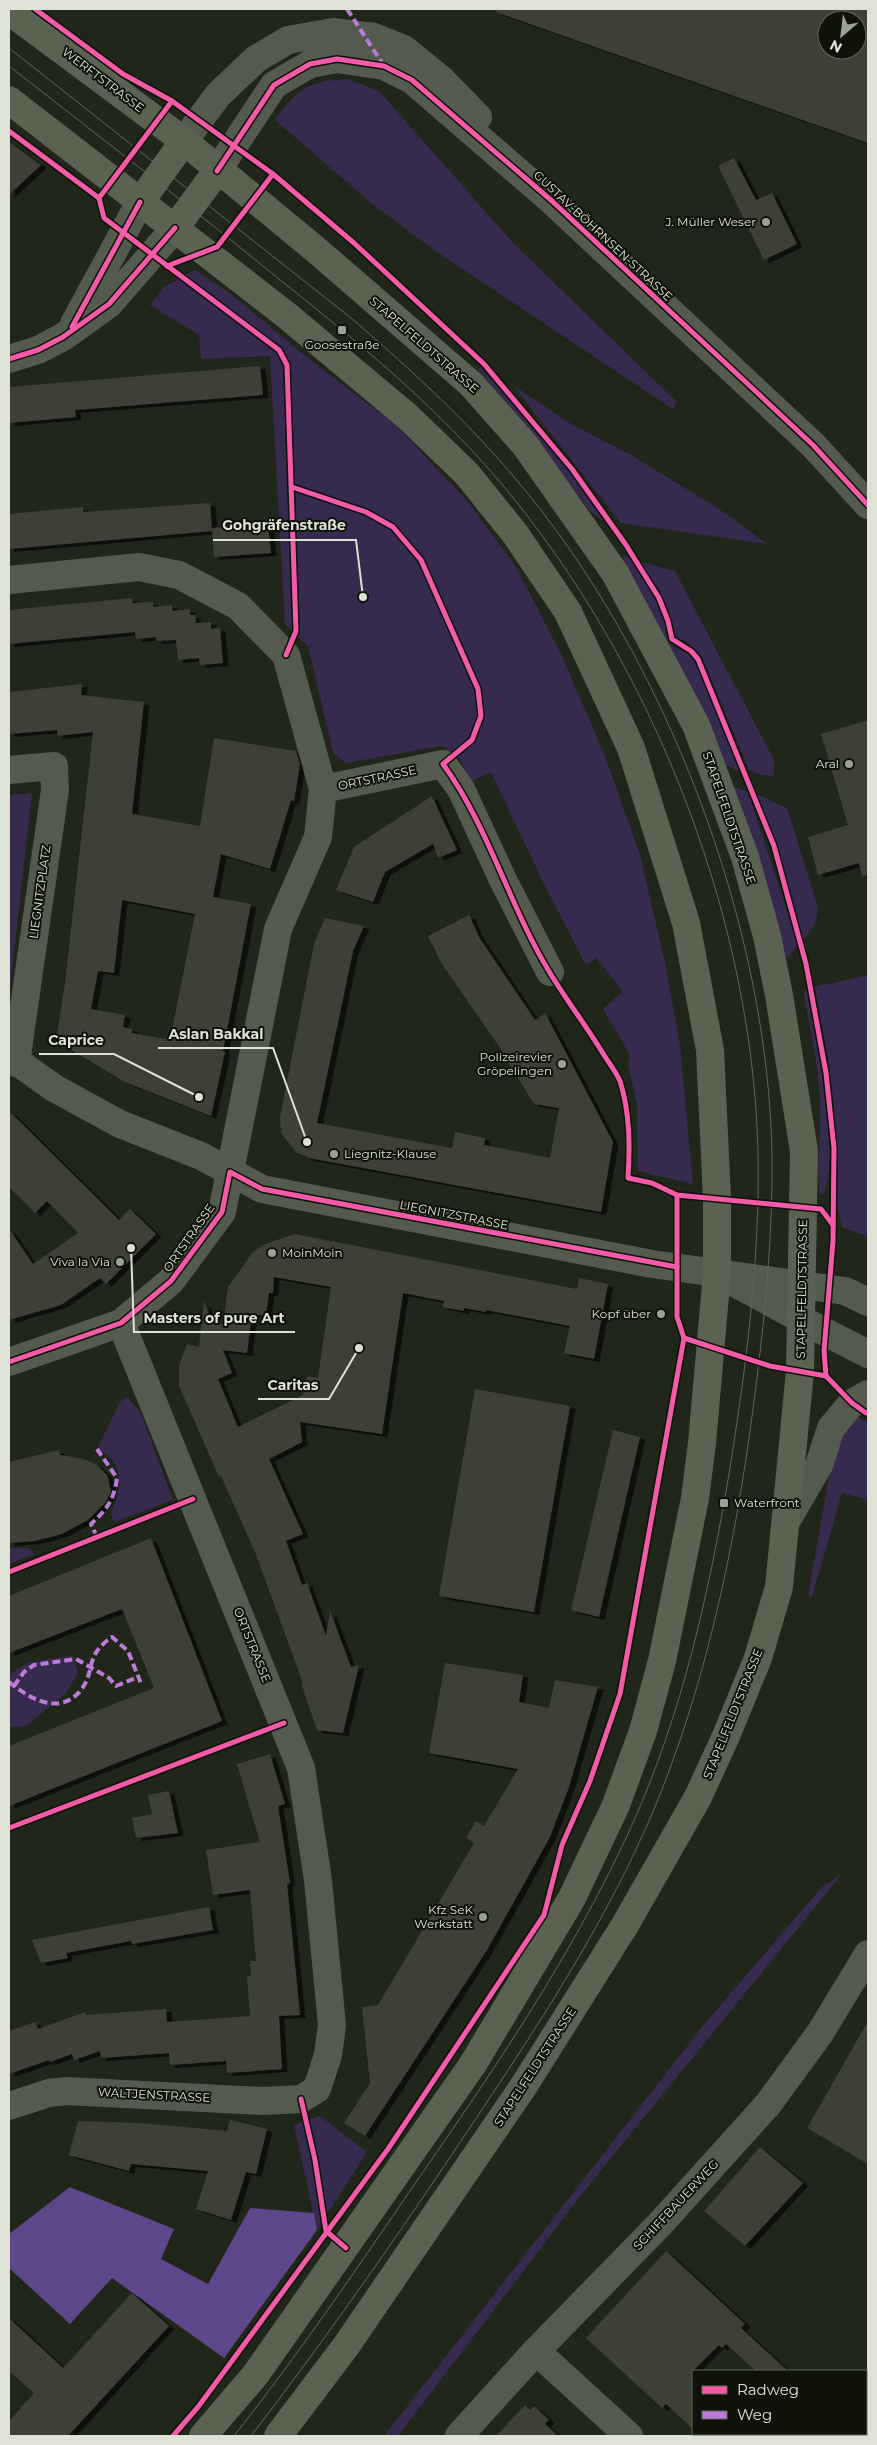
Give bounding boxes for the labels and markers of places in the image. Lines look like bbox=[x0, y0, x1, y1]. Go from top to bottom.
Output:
place label: J. Müller Weser bbox=[664, 214, 756, 229]
marker: J. Müller Weser bbox=[760, 216, 772, 228]
marker: Goosestraße bbox=[336, 324, 348, 336]
place label: Goosestraße bbox=[305, 337, 379, 352]
callout: Gohgräfenstraße bbox=[213, 511, 356, 540]
place label: Aral bbox=[816, 756, 839, 771]
marker: Aral bbox=[843, 758, 855, 770]
callout: Aslan Bakkal bbox=[158, 1019, 273, 1048]
callout: Caprice bbox=[39, 1025, 114, 1054]
place label: Polizeirevier Gröpelingen bbox=[477, 1049, 552, 1078]
marker: Polizeirevier Gröpelingen bbox=[556, 1058, 568, 1070]
place label: Liegnitz-Klause bbox=[344, 1146, 436, 1161]
marker: Liegnitz-Klause bbox=[328, 1148, 340, 1160]
place label: MoinMoin bbox=[282, 1245, 343, 1260]
marker: MoinMoin bbox=[266, 1247, 278, 1259]
place label: Viva la Via bbox=[50, 1254, 110, 1269]
marker: Viva la Via bbox=[114, 1256, 126, 1268]
callout: Masters of pure Art bbox=[134, 1303, 295, 1332]
place label: Kopf über bbox=[592, 1306, 651, 1321]
marker: Kopf über bbox=[655, 1308, 667, 1320]
callout: Caritas bbox=[258, 1370, 329, 1399]
place label: Waterfront bbox=[734, 1495, 800, 1510]
marker: Waterfront bbox=[718, 1497, 730, 1509]
place label: Kfz SeK Werkstatt bbox=[414, 1902, 473, 1931]
marker: Kfz SeK Werkstatt bbox=[477, 1911, 489, 1923]

